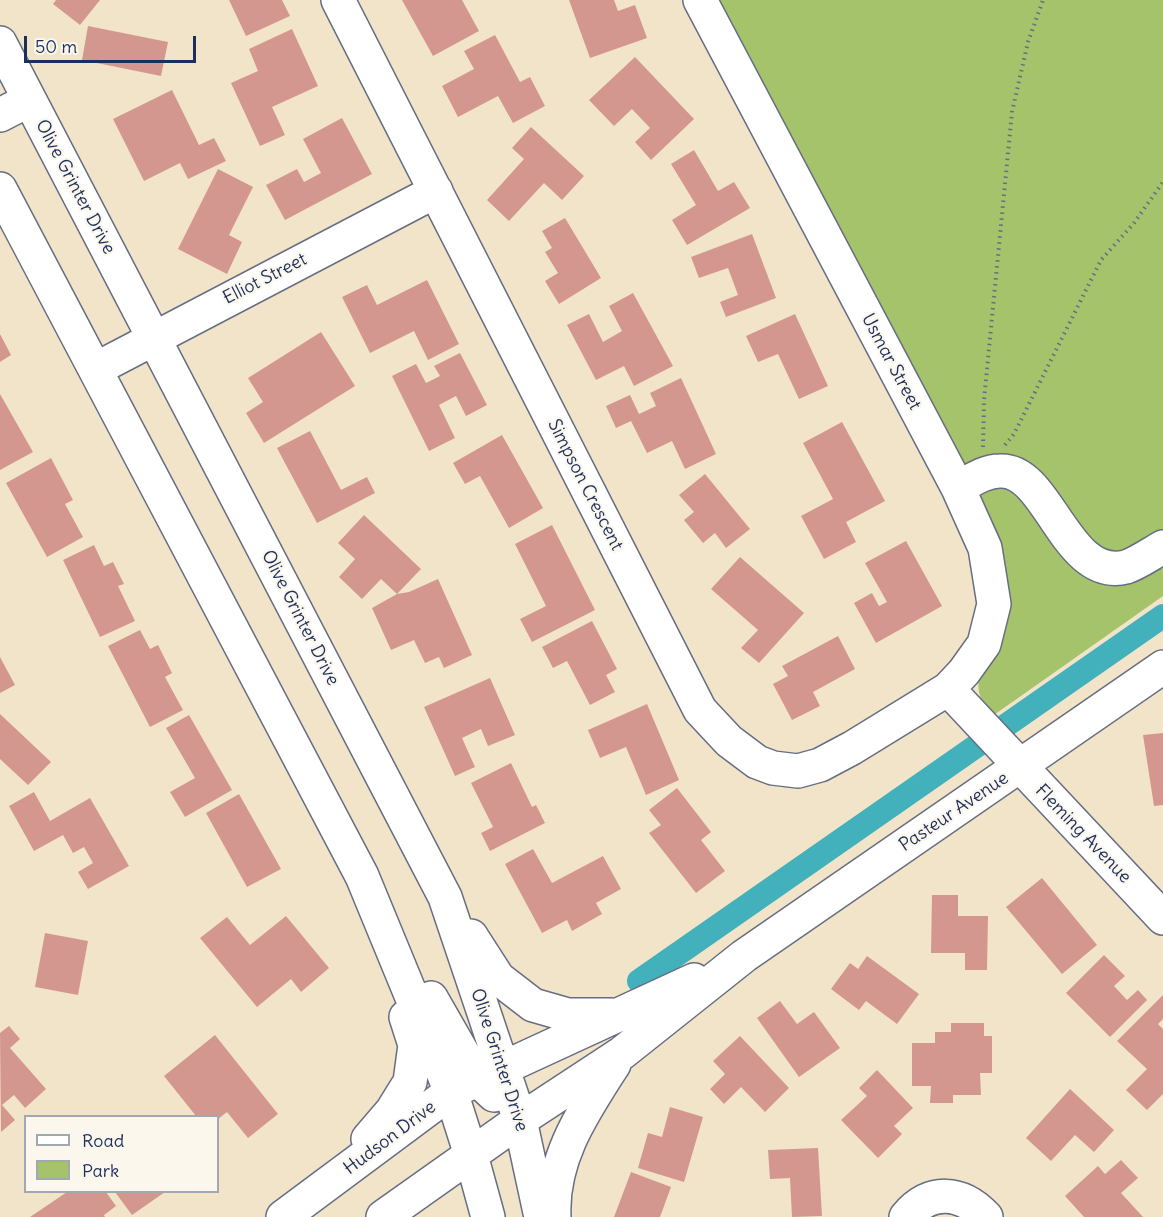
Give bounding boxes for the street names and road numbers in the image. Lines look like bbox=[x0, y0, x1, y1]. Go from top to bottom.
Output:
street label: Olive Grinter Drive bbox=[30, 116, 120, 258]
street label: Elliot Street bbox=[220, 249, 310, 309]
street label: Usmar Street bbox=[857, 310, 925, 414]
street label: Simpson Crescent bbox=[543, 416, 627, 554]
street label: Olive Grinter Drive bbox=[257, 547, 343, 689]
street label: Pasteur Avenue bbox=[895, 768, 1013, 856]
street label: Fleming Avenue bbox=[1030, 780, 1136, 888]
street label: Olive Grinter Drive bbox=[466, 986, 532, 1134]
street label: Hudson Drive bbox=[340, 1096, 440, 1180]

